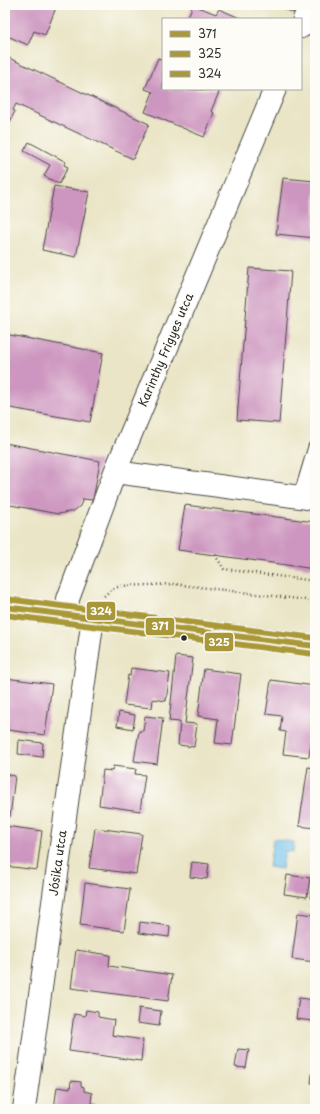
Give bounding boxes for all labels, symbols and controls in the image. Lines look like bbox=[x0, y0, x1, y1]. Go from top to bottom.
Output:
legend bbox=[162, 18, 302, 90]
text: 371 bbox=[198, 24, 217, 42]
text: 325 bbox=[198, 44, 222, 62]
text: 324 bbox=[198, 64, 222, 82]
street label: Karinthy Frigyes utca bbox=[133, 289, 197, 409]
line badge: 324 bbox=[86, 601, 116, 621]
text: 324 bbox=[90, 602, 112, 619]
line badge: 371 bbox=[145, 617, 175, 636]
text: 371 bbox=[151, 617, 169, 634]
line badge: 325 bbox=[204, 632, 234, 652]
unlabelled marker bbox=[179, 633, 189, 643]
text: 325 bbox=[208, 633, 230, 650]
street label: Jósika utca bbox=[44, 828, 71, 897]

